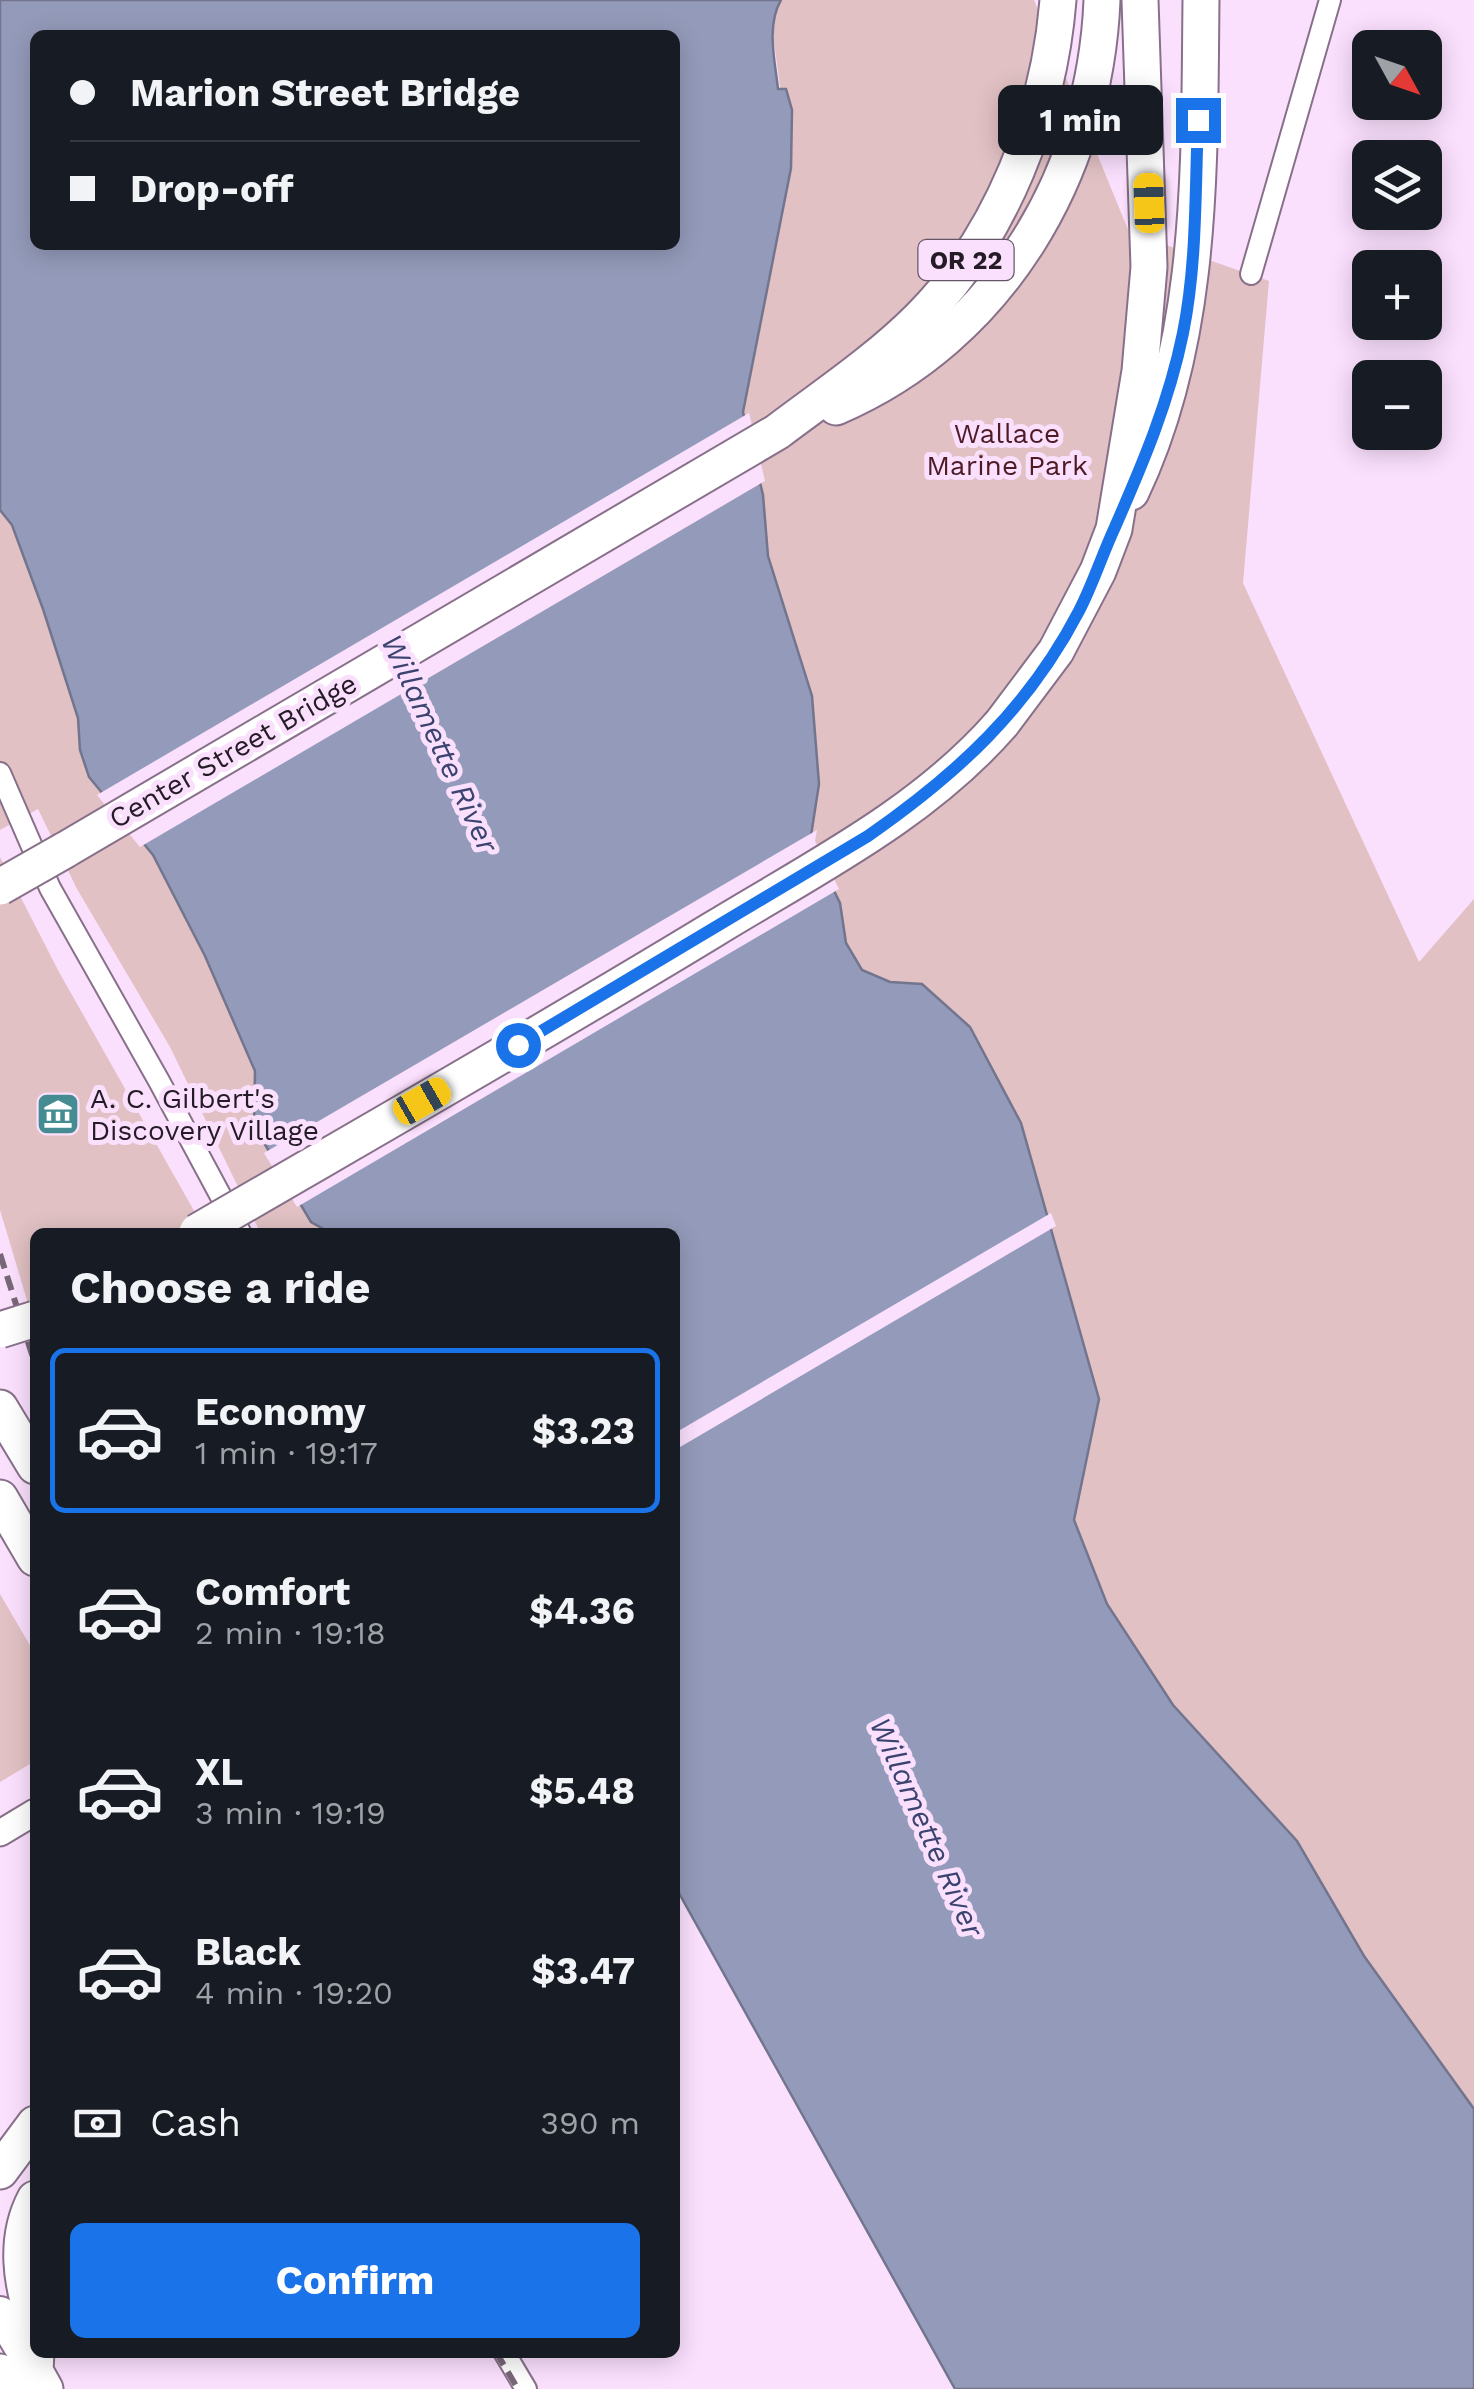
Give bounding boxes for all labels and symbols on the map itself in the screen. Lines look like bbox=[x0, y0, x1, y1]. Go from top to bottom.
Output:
north arrow bbox=[1352, 30, 1442, 120]
callout: 1 min bbox=[998, 85, 1163, 155]
route end bbox=[1176, 98, 1221, 143]
car bbox=[1133, 172, 1165, 234]
road number: OR 22 bbox=[918, 240, 1014, 280]
park label: Wallace Marine Park bbox=[926, 417, 1088, 482]
water label: Willamette River bbox=[374, 628, 506, 859]
street label: Center Street Bridge bbox=[103, 667, 363, 835]
route start bbox=[496, 1023, 541, 1068]
car bbox=[389, 1073, 455, 1129]
place label: A. C. Gilbert's Discovery Village bbox=[90, 1082, 319, 1147]
museum icon: A. C. Gilbert's Discovery Village bbox=[35, 1091, 81, 1137]
water label: Willamette River bbox=[863, 1712, 992, 1943]

